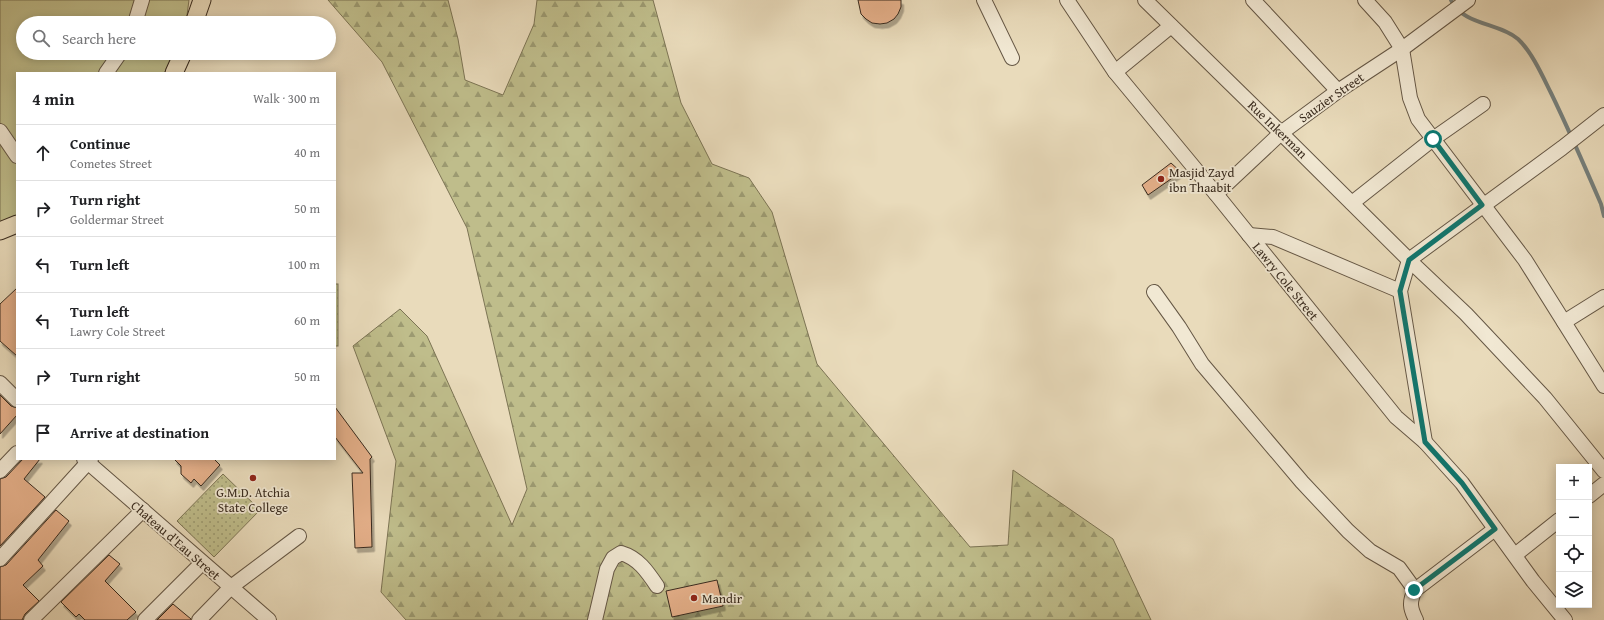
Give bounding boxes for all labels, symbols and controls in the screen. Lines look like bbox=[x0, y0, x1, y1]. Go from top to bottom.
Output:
search box bbox=[16, 16, 336, 60]
icon: search bbox=[30, 27, 52, 49]
text: Search here bbox=[62, 28, 136, 49]
street label: Sauzier Street bbox=[1295, 68, 1368, 127]
text: 4 min bbox=[32, 86, 74, 111]
text: Walk · 300 m bbox=[253, 89, 320, 108]
street label: Rue Inkerman bbox=[1243, 96, 1312, 163]
route start bbox=[1424, 130, 1442, 148]
text: Continue bbox=[70, 133, 131, 154]
icon: ahead bbox=[32, 142, 54, 164]
text: 40 m bbox=[294, 143, 320, 162]
text: Cometes Street bbox=[70, 154, 152, 173]
place label: Masjid Zayd ibn Thaabit bbox=[1169, 163, 1234, 197]
marker: Masjid Zayd ibn Thaabit bbox=[1156, 174, 1166, 184]
text: Turn right bbox=[70, 189, 141, 210]
icon: right bbox=[32, 198, 54, 220]
text: 50 m bbox=[294, 199, 320, 218]
text: Goldermar Street bbox=[70, 210, 164, 229]
street label: Lawry Cole Street bbox=[1248, 238, 1323, 325]
icon: left bbox=[32, 254, 54, 276]
text: Turn left bbox=[70, 254, 129, 275]
text: 100 m bbox=[288, 255, 320, 274]
text: Turn left bbox=[70, 301, 129, 322]
icon: left bbox=[32, 310, 54, 332]
text: 60 m bbox=[294, 311, 320, 330]
text: Lawry Cole Street bbox=[70, 322, 165, 341]
icon: right bbox=[32, 366, 54, 388]
text: Turn right bbox=[70, 366, 141, 387]
text: 50 m bbox=[294, 367, 320, 386]
icon: arrive bbox=[32, 422, 54, 444]
text: Arrive at destination bbox=[70, 422, 209, 443]
map controls bbox=[1556, 464, 1592, 608]
button: + bbox=[1556, 464, 1592, 500]
marker: G.M.D. Atchia State College bbox=[248, 473, 258, 483]
place label: G.M.D. Atchia State College bbox=[216, 483, 291, 517]
street label: Chateau d'Eau Street bbox=[127, 496, 225, 585]
button: − bbox=[1556, 500, 1592, 536]
button: locate bbox=[1556, 536, 1592, 572]
button: layers bbox=[1556, 572, 1592, 608]
route end bbox=[1405, 581, 1423, 599]
place label: Mandir bbox=[702, 589, 743, 608]
marker: Mandir bbox=[689, 593, 699, 603]

